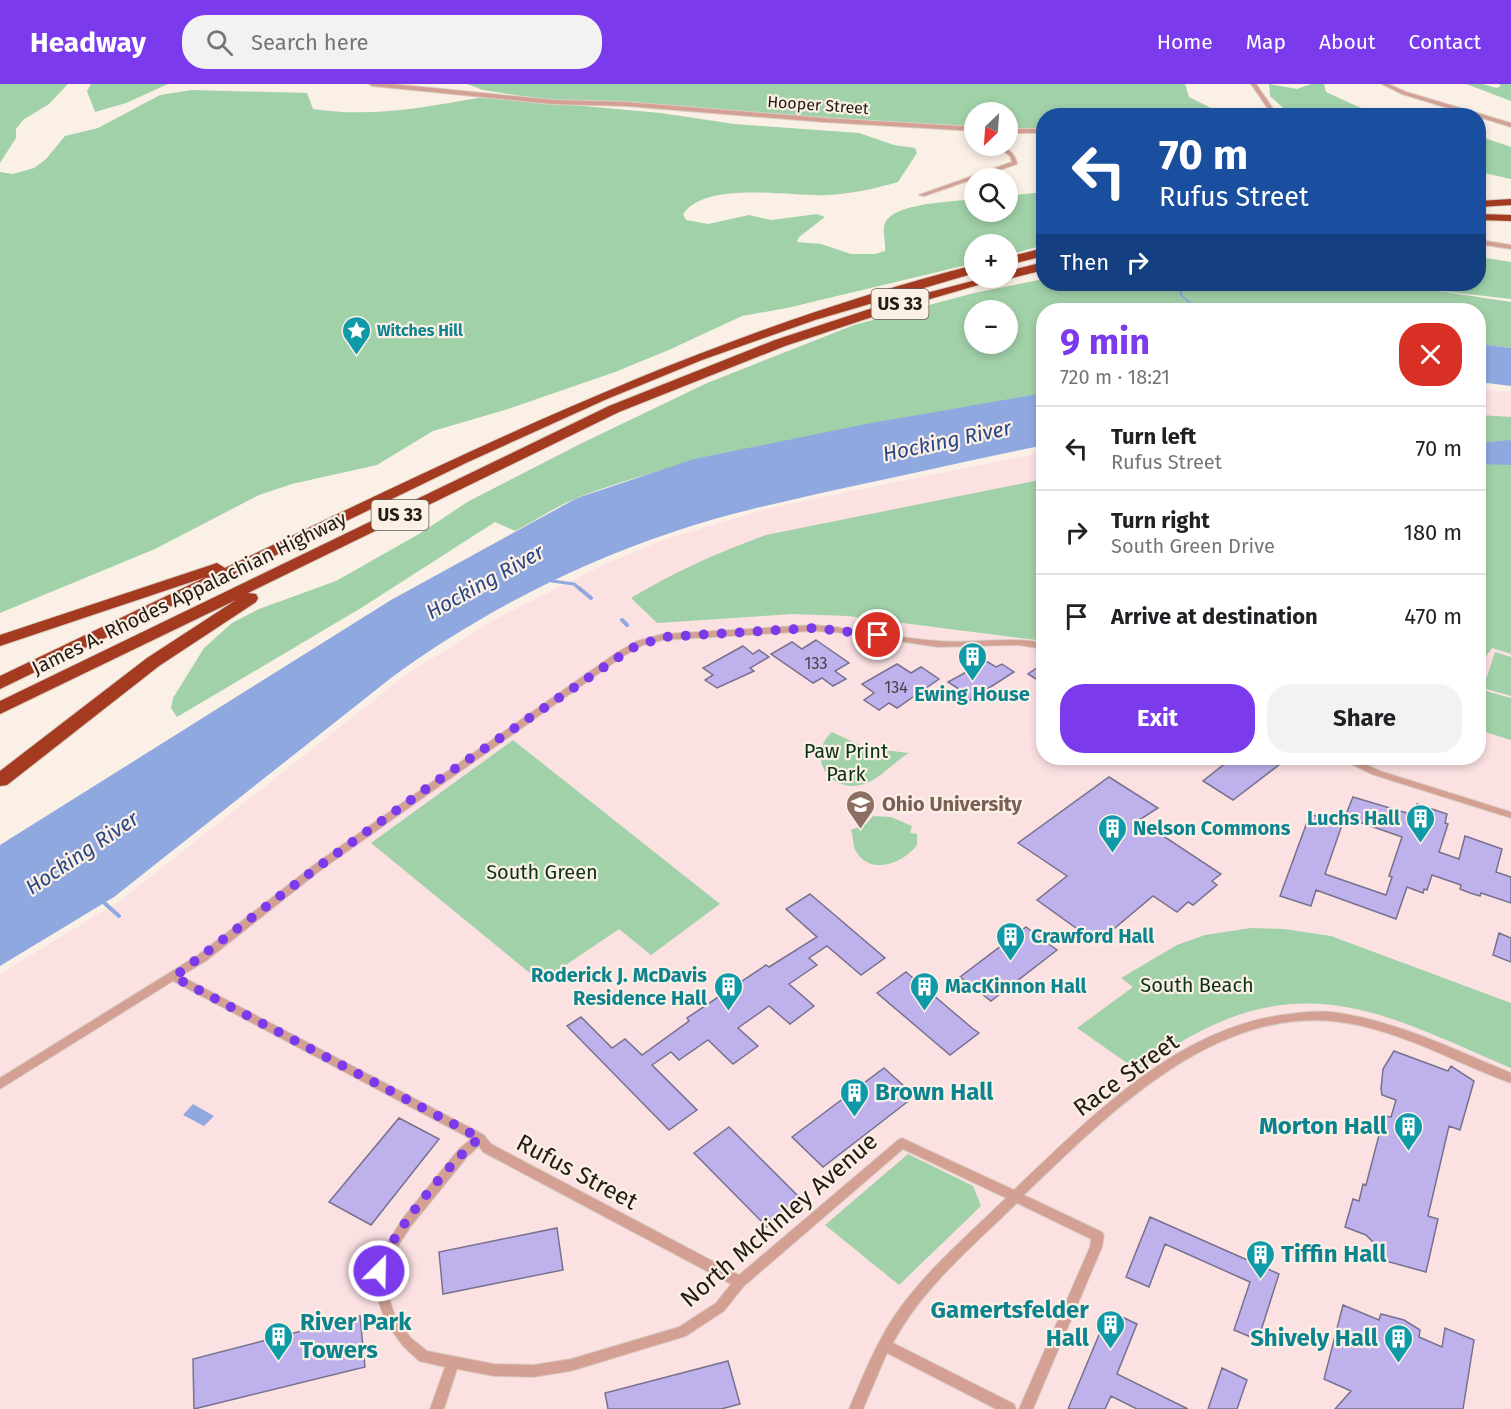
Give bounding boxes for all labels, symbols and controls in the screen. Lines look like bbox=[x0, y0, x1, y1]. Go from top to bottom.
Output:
search box bbox=[182, 15, 602, 69]
text: Headway bbox=[30, 26, 146, 59]
icon: search bbox=[203, 26, 236, 59]
text: Search here bbox=[251, 29, 369, 56]
text: Home bbox=[1157, 29, 1213, 55]
text: Map bbox=[1246, 29, 1286, 55]
text: About bbox=[1319, 29, 1376, 55]
text: Contact bbox=[1409, 29, 1481, 55]
street label: Hooper Street bbox=[767, 92, 870, 118]
north arrow bbox=[964, 102, 1018, 156]
map controls bbox=[964, 102, 1018, 354]
text: 70 m bbox=[1159, 130, 1248, 180]
icon: left bbox=[1060, 132, 1138, 210]
button: search bbox=[964, 168, 1018, 222]
text: Rufus Street bbox=[1159, 181, 1309, 213]
button: + bbox=[964, 234, 1018, 288]
icon: right bbox=[1121, 246, 1154, 279]
text: Then bbox=[1060, 249, 1109, 276]
road number: US 33 bbox=[872, 289, 928, 319]
button: − bbox=[964, 300, 1018, 354]
place icon: Witches Hill bbox=[340, 314, 372, 356]
text: 9 min bbox=[1060, 320, 1150, 364]
place label: Witches Hill bbox=[377, 321, 463, 340]
button: close bbox=[1399, 323, 1462, 386]
text: 720 m · 18:21 bbox=[1060, 365, 1170, 389]
water label: Hocking River bbox=[880, 414, 1015, 467]
text: Turn left bbox=[1111, 423, 1196, 450]
icon: left bbox=[1060, 432, 1093, 465]
text: 70 m bbox=[1416, 435, 1462, 462]
text: Rufus Street bbox=[1111, 450, 1222, 474]
road number: US 33 bbox=[372, 500, 428, 530]
street label: James A. Rhodes Appalachian Highway bbox=[28, 506, 350, 680]
text: Turn right bbox=[1111, 507, 1210, 534]
icon: right bbox=[1060, 516, 1093, 549]
text: 180 m bbox=[1403, 519, 1462, 546]
text: South Green Drive bbox=[1111, 534, 1275, 558]
water label: Hocking River bbox=[422, 538, 549, 625]
icon: arrive bbox=[1060, 600, 1093, 633]
text: Arrive at destination bbox=[1111, 603, 1318, 630]
text: 470 m bbox=[1404, 603, 1462, 630]
pin bbox=[852, 609, 903, 660]
icon: arrive bbox=[861, 618, 894, 651]
building icon: Ewing House bbox=[956, 640, 988, 682]
house number: 133 bbox=[805, 654, 827, 673]
house number: 134 bbox=[884, 678, 908, 697]
place label: Ewing House bbox=[914, 682, 1030, 706]
button: Exit bbox=[1060, 684, 1255, 753]
button: Share bbox=[1267, 684, 1462, 753]
park label: Paw Print Park bbox=[804, 739, 889, 786]
school or university icon: Ohio University bbox=[845, 788, 877, 830]
place label: Ohio University bbox=[882, 792, 1022, 816]
building icon: Luchs Hall bbox=[1405, 802, 1437, 844]
water label: Hocking River bbox=[21, 805, 144, 900]
place label: Luchs Hall bbox=[1307, 806, 1400, 830]
building icon: Nelson Commons bbox=[1096, 812, 1128, 854]
place label: Nelson Commons bbox=[1133, 816, 1291, 840]
park label: South Green bbox=[486, 860, 598, 884]
building icon: Crawford Hall bbox=[994, 920, 1026, 962]
place label: Crawford Hall bbox=[1031, 924, 1154, 948]
place label: Roderick J. McDavis Residence Hall bbox=[531, 963, 707, 1010]
building icon: Roderick J. McDavis Residence Hall bbox=[712, 970, 744, 1012]
building icon: MacKinnon Hall bbox=[908, 970, 940, 1012]
park label: South Beach bbox=[1140, 973, 1254, 997]
place label: MacKinnon Hall bbox=[945, 974, 1087, 998]
street label: Race Street bbox=[1068, 1027, 1184, 1122]
building icon: Brown Hall bbox=[838, 1076, 870, 1118]
place label: Brown Hall bbox=[875, 1078, 994, 1106]
building icon: Morton Hall bbox=[1392, 1110, 1424, 1152]
place label: Morton Hall bbox=[1259, 1112, 1388, 1140]
street label: North McKinley Avenue bbox=[675, 1127, 883, 1313]
street label: Rufus Street bbox=[512, 1128, 643, 1216]
building icon: Tiffin Hall bbox=[1244, 1238, 1276, 1280]
position arrow bbox=[347, 1239, 411, 1303]
place label: Tiffin Hall bbox=[1281, 1240, 1387, 1268]
place label: Gamertsfelder Hall bbox=[931, 1296, 1090, 1352]
place label: River Park Towers bbox=[300, 1308, 412, 1364]
building icon: Gamertsfelder Hall bbox=[1094, 1308, 1126, 1350]
building icon: River Park Towers bbox=[263, 1320, 295, 1362]
building icon: Shively Hall bbox=[1383, 1322, 1415, 1364]
place label: Shively Hall bbox=[1250, 1324, 1379, 1352]

